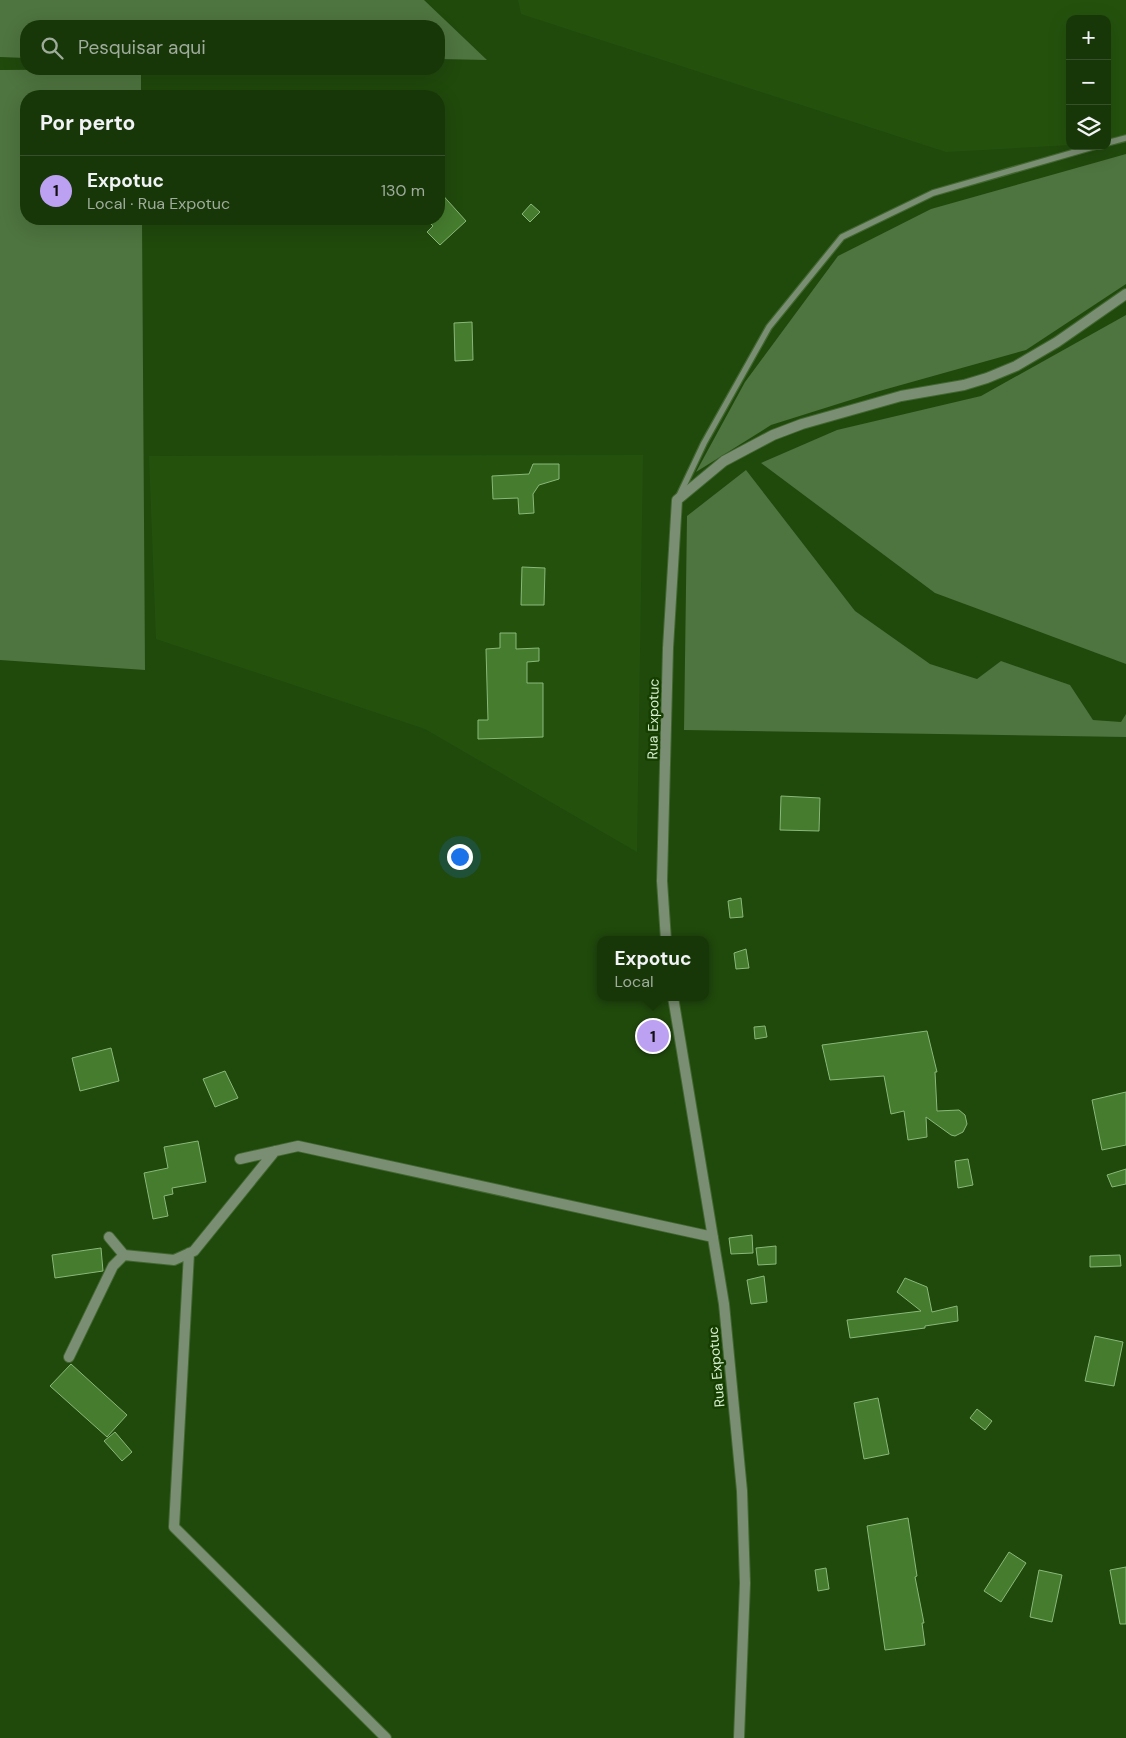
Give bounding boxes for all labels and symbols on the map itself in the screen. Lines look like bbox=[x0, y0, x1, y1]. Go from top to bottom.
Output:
street label: Rua Expotuc bbox=[643, 678, 663, 760]
your location bbox=[447, 844, 473, 870]
pin: 1 bbox=[637, 1017, 669, 1055]
street label: Rua Expotuc bbox=[704, 1326, 728, 1408]

